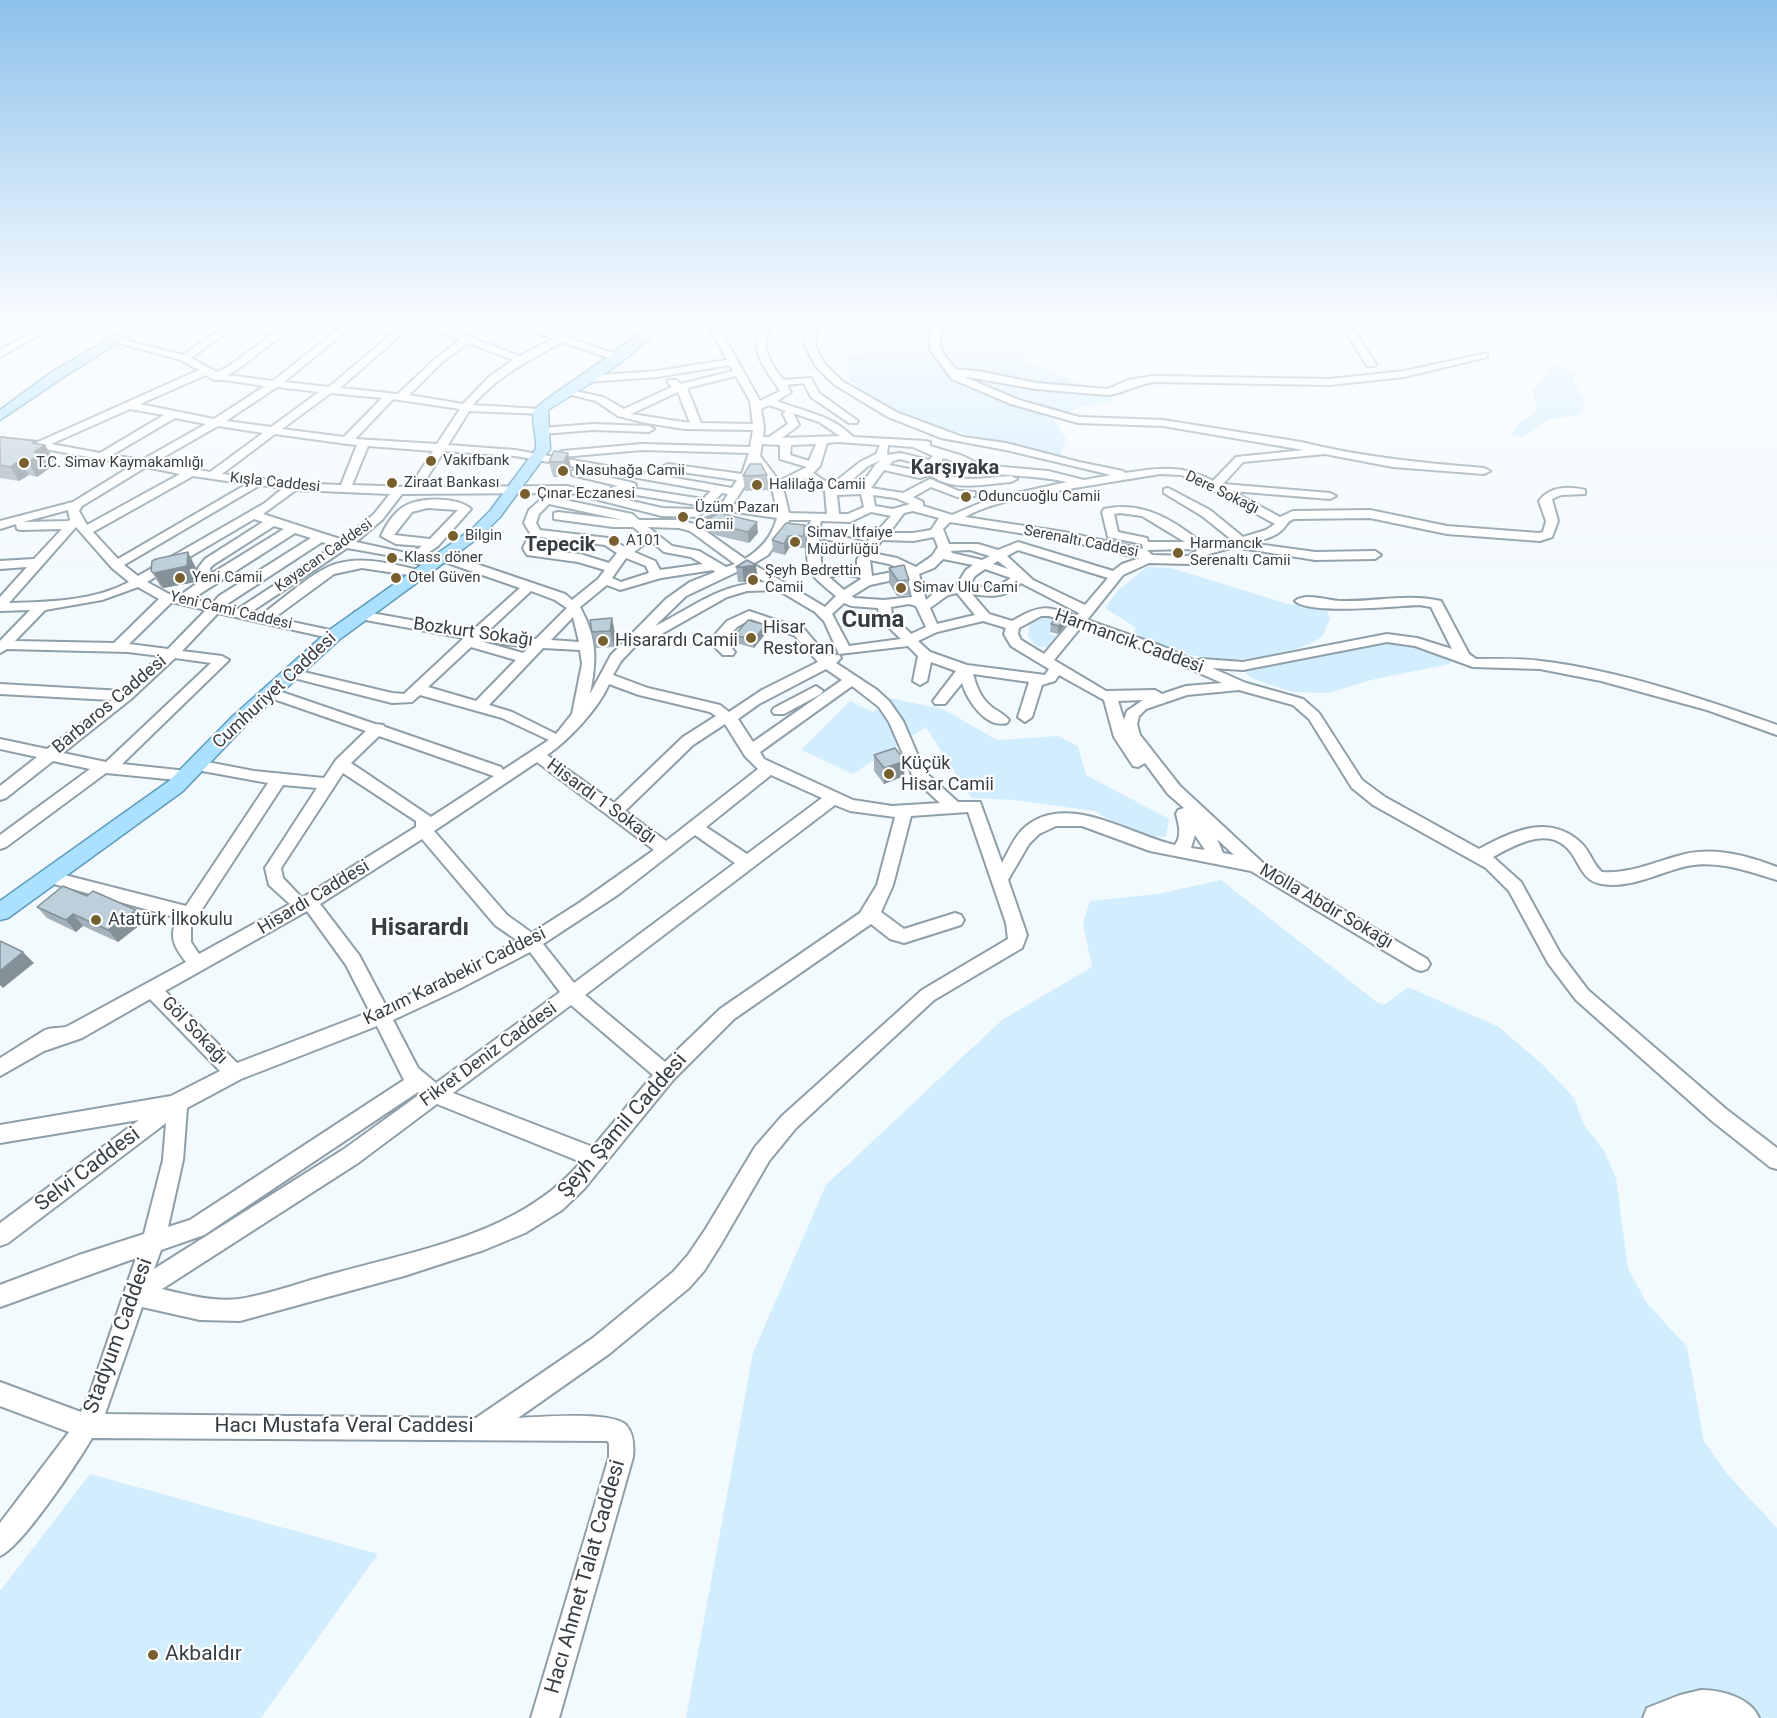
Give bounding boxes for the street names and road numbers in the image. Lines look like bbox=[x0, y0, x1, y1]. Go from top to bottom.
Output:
street label: Dere Sokağı bbox=[1182, 467, 1262, 519]
street label: Kışla Caddesi bbox=[229, 469, 321, 497]
street label: Kayacan Caddesi bbox=[272, 516, 376, 596]
street label: Serenaltı Caddesi bbox=[1022, 522, 1140, 562]
street label: Yeni Cami Caddesi bbox=[168, 588, 294, 634]
street label: Harmancık Caddesi bbox=[1052, 605, 1206, 679]
street label: Bozkurt Sokağı bbox=[412, 614, 534, 652]
street label: Cumhuriyet Caddesi bbox=[209, 628, 341, 754]
street label: Barbaros Caddesi bbox=[49, 651, 171, 759]
street label: Hisardı 1 Sokağı bbox=[542, 755, 660, 849]
street label: Hisardı Caddesi bbox=[254, 856, 374, 940]
street label: Molla Abdır Sokağı bbox=[1255, 860, 1397, 954]
street label: Kazım Karabekir Caddesi bbox=[360, 923, 550, 1031]
street label: Göl Sokağı bbox=[156, 993, 232, 1069]
street label: Fikret Deniz Caddesi bbox=[417, 998, 561, 1112]
street label: Şeyh Şamil Caddesi bbox=[553, 1048, 693, 1204]
street label: Selvi Caddesi bbox=[30, 1122, 146, 1218]
street label: Stadyum Caddesi bbox=[79, 1255, 159, 1417]
street label: Hacı Mustafa Veral Caddesi bbox=[214, 1414, 474, 1440]
street label: Hacı Ahmet Talat Caddesi bbox=[541, 1457, 631, 1697]

